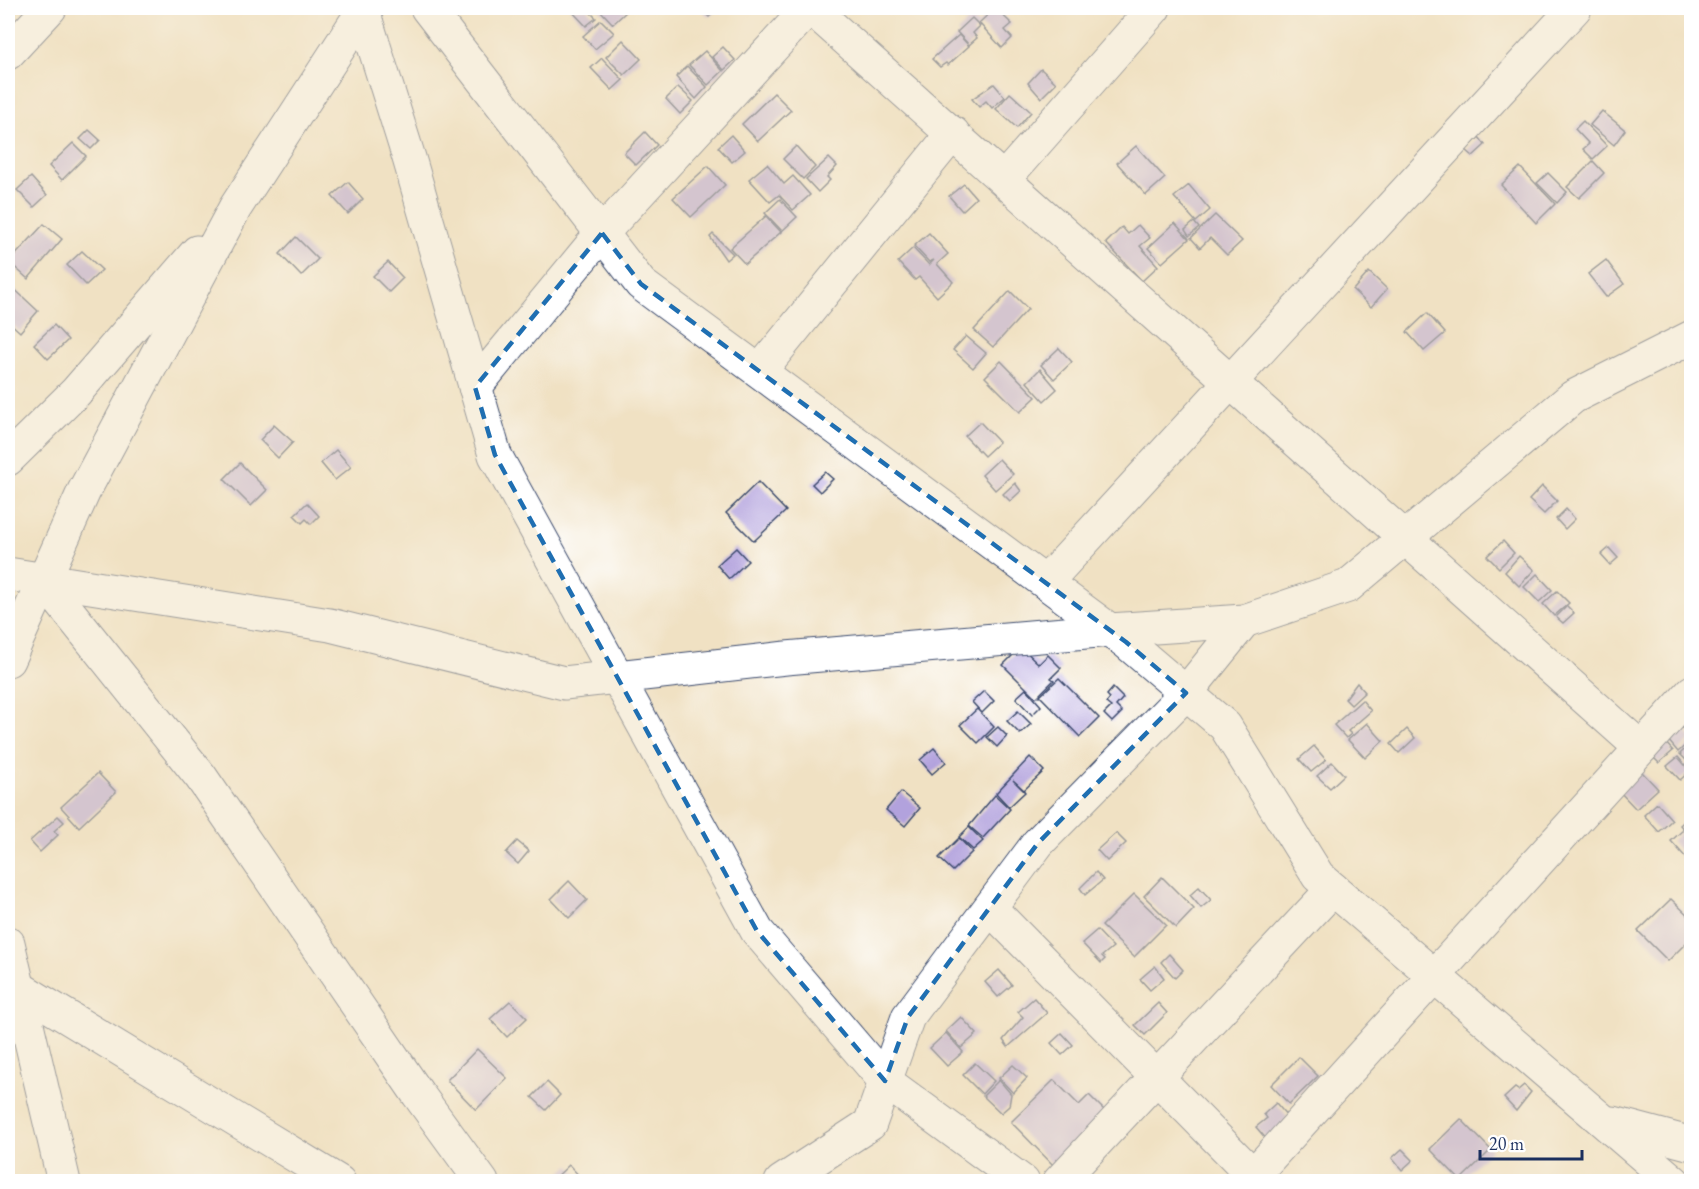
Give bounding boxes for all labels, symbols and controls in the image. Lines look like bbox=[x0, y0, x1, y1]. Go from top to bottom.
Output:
scale bar bbox=[1480, 1123, 1582, 1161]
text: 20 m bbox=[1489, 1132, 1524, 1155]

